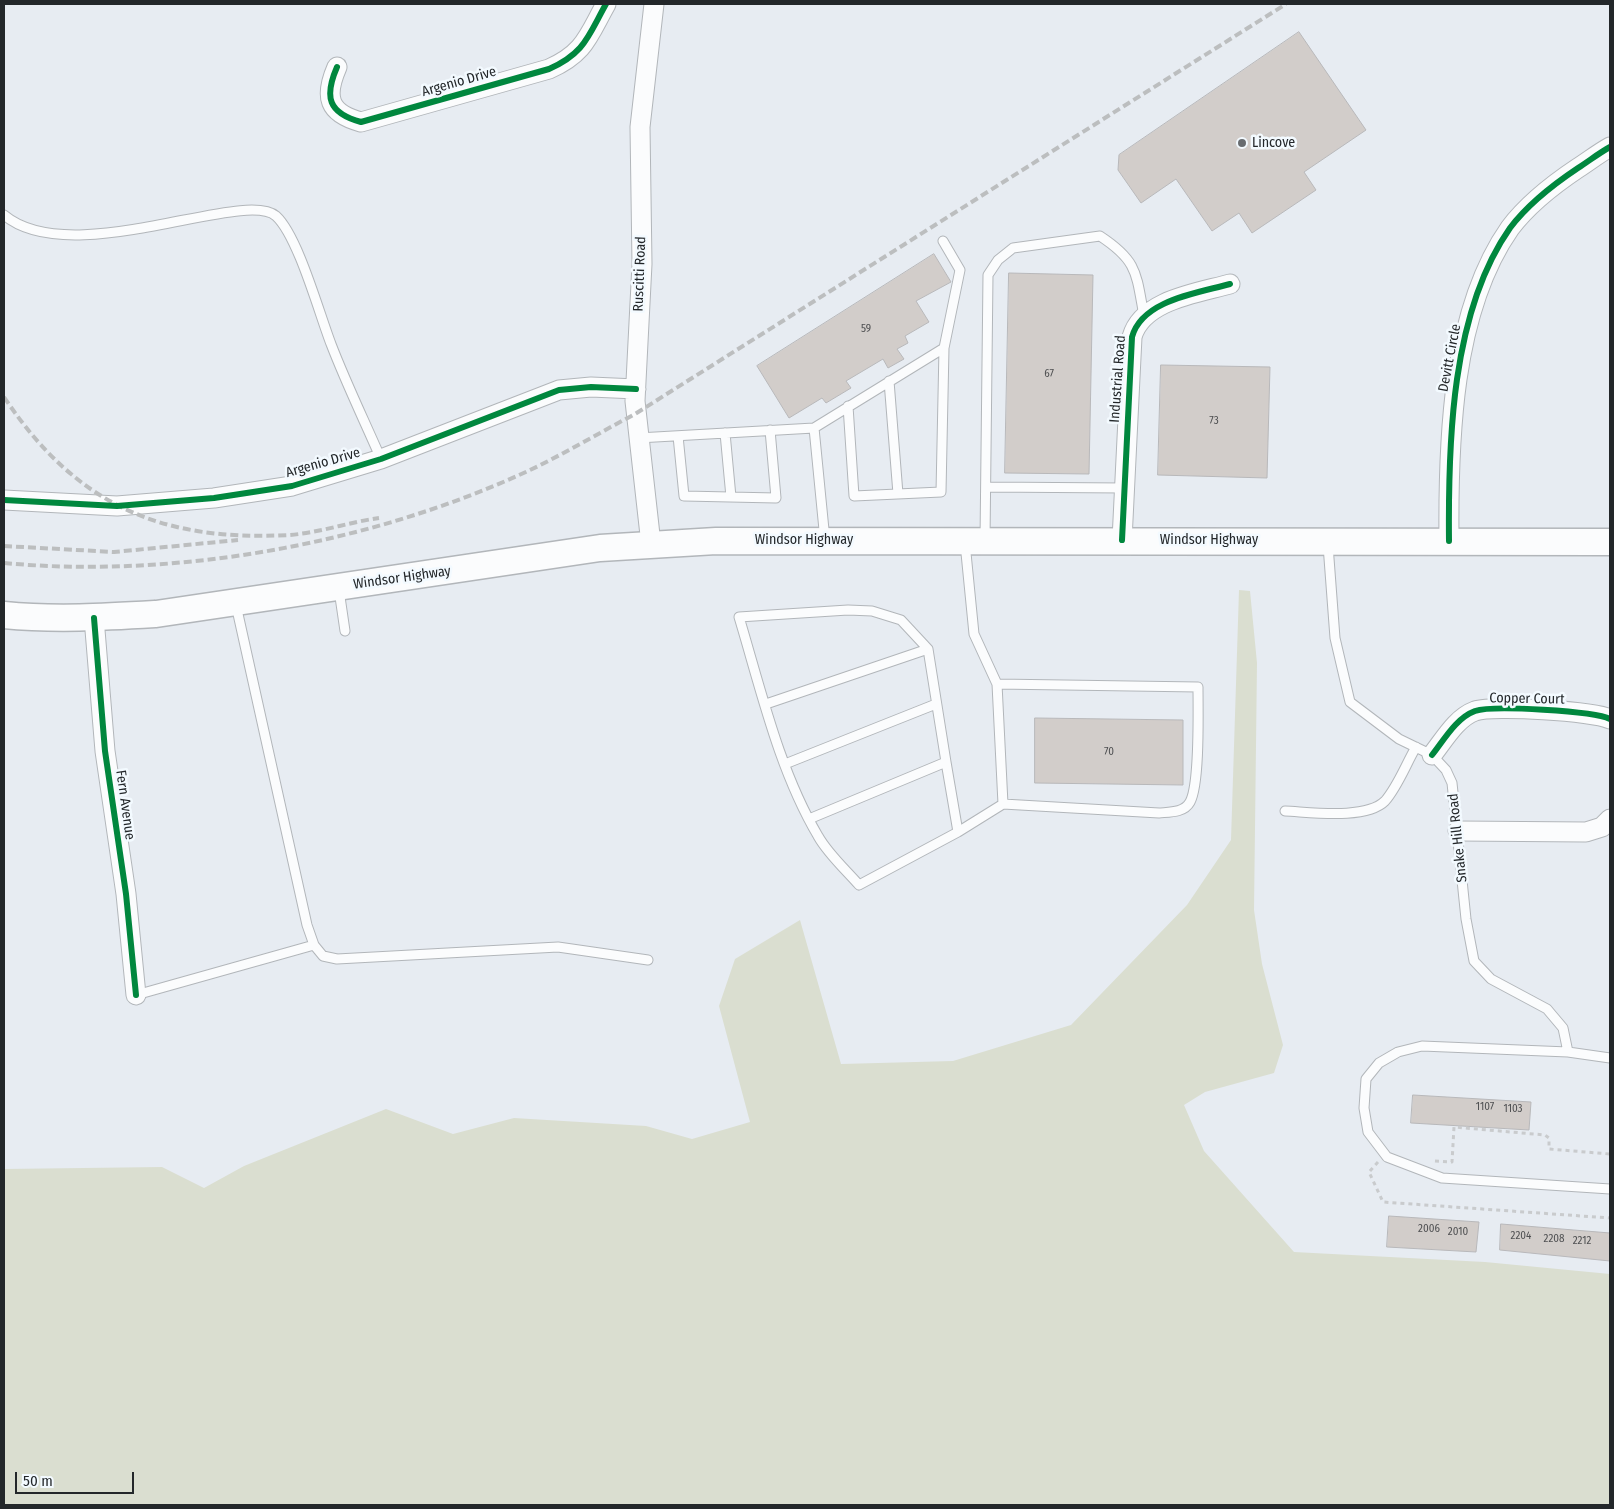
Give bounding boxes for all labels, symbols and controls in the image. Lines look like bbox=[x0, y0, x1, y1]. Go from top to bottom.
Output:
street label: Argenio Drive bbox=[420, 63, 498, 101]
place label: Lincove bbox=[1252, 135, 1295, 151]
marker: Lincove bbox=[1236, 137, 1248, 149]
street label: Ruscitti Road bbox=[630, 236, 650, 312]
house number: 59 bbox=[861, 322, 871, 336]
street label: Devitt Circle bbox=[1435, 323, 1465, 393]
street label: Industrial Road bbox=[1107, 335, 1129, 423]
house number: 67 bbox=[1044, 367, 1054, 381]
house number: 73 bbox=[1209, 414, 1219, 428]
street label: Argenio Drive bbox=[284, 444, 362, 482]
street label: Windsor Highway bbox=[755, 532, 853, 548]
street label: Windsor Highway bbox=[1160, 532, 1258, 548]
street label: Windsor Highway bbox=[352, 563, 452, 593]
street label: Copper Court bbox=[1489, 690, 1565, 708]
house number: 70 bbox=[1104, 745, 1114, 759]
street label: Fern Avenue bbox=[112, 769, 138, 841]
street label: Snake Hill Road bbox=[1445, 793, 1471, 883]
house number: 1107 bbox=[1476, 1100, 1494, 1114]
house number: 1103 bbox=[1503, 1102, 1523, 1116]
house number: 2006 bbox=[1418, 1222, 1440, 1236]
house number: 2010 bbox=[1448, 1225, 1468, 1239]
house number: 2204 bbox=[1511, 1229, 1531, 1243]
house number: 2208 bbox=[1544, 1232, 1564, 1246]
house number: 2212 bbox=[1573, 1234, 1591, 1248]
scale bar bbox=[18, 1462, 136, 1494]
text: 50 m bbox=[23, 1472, 53, 1490]

